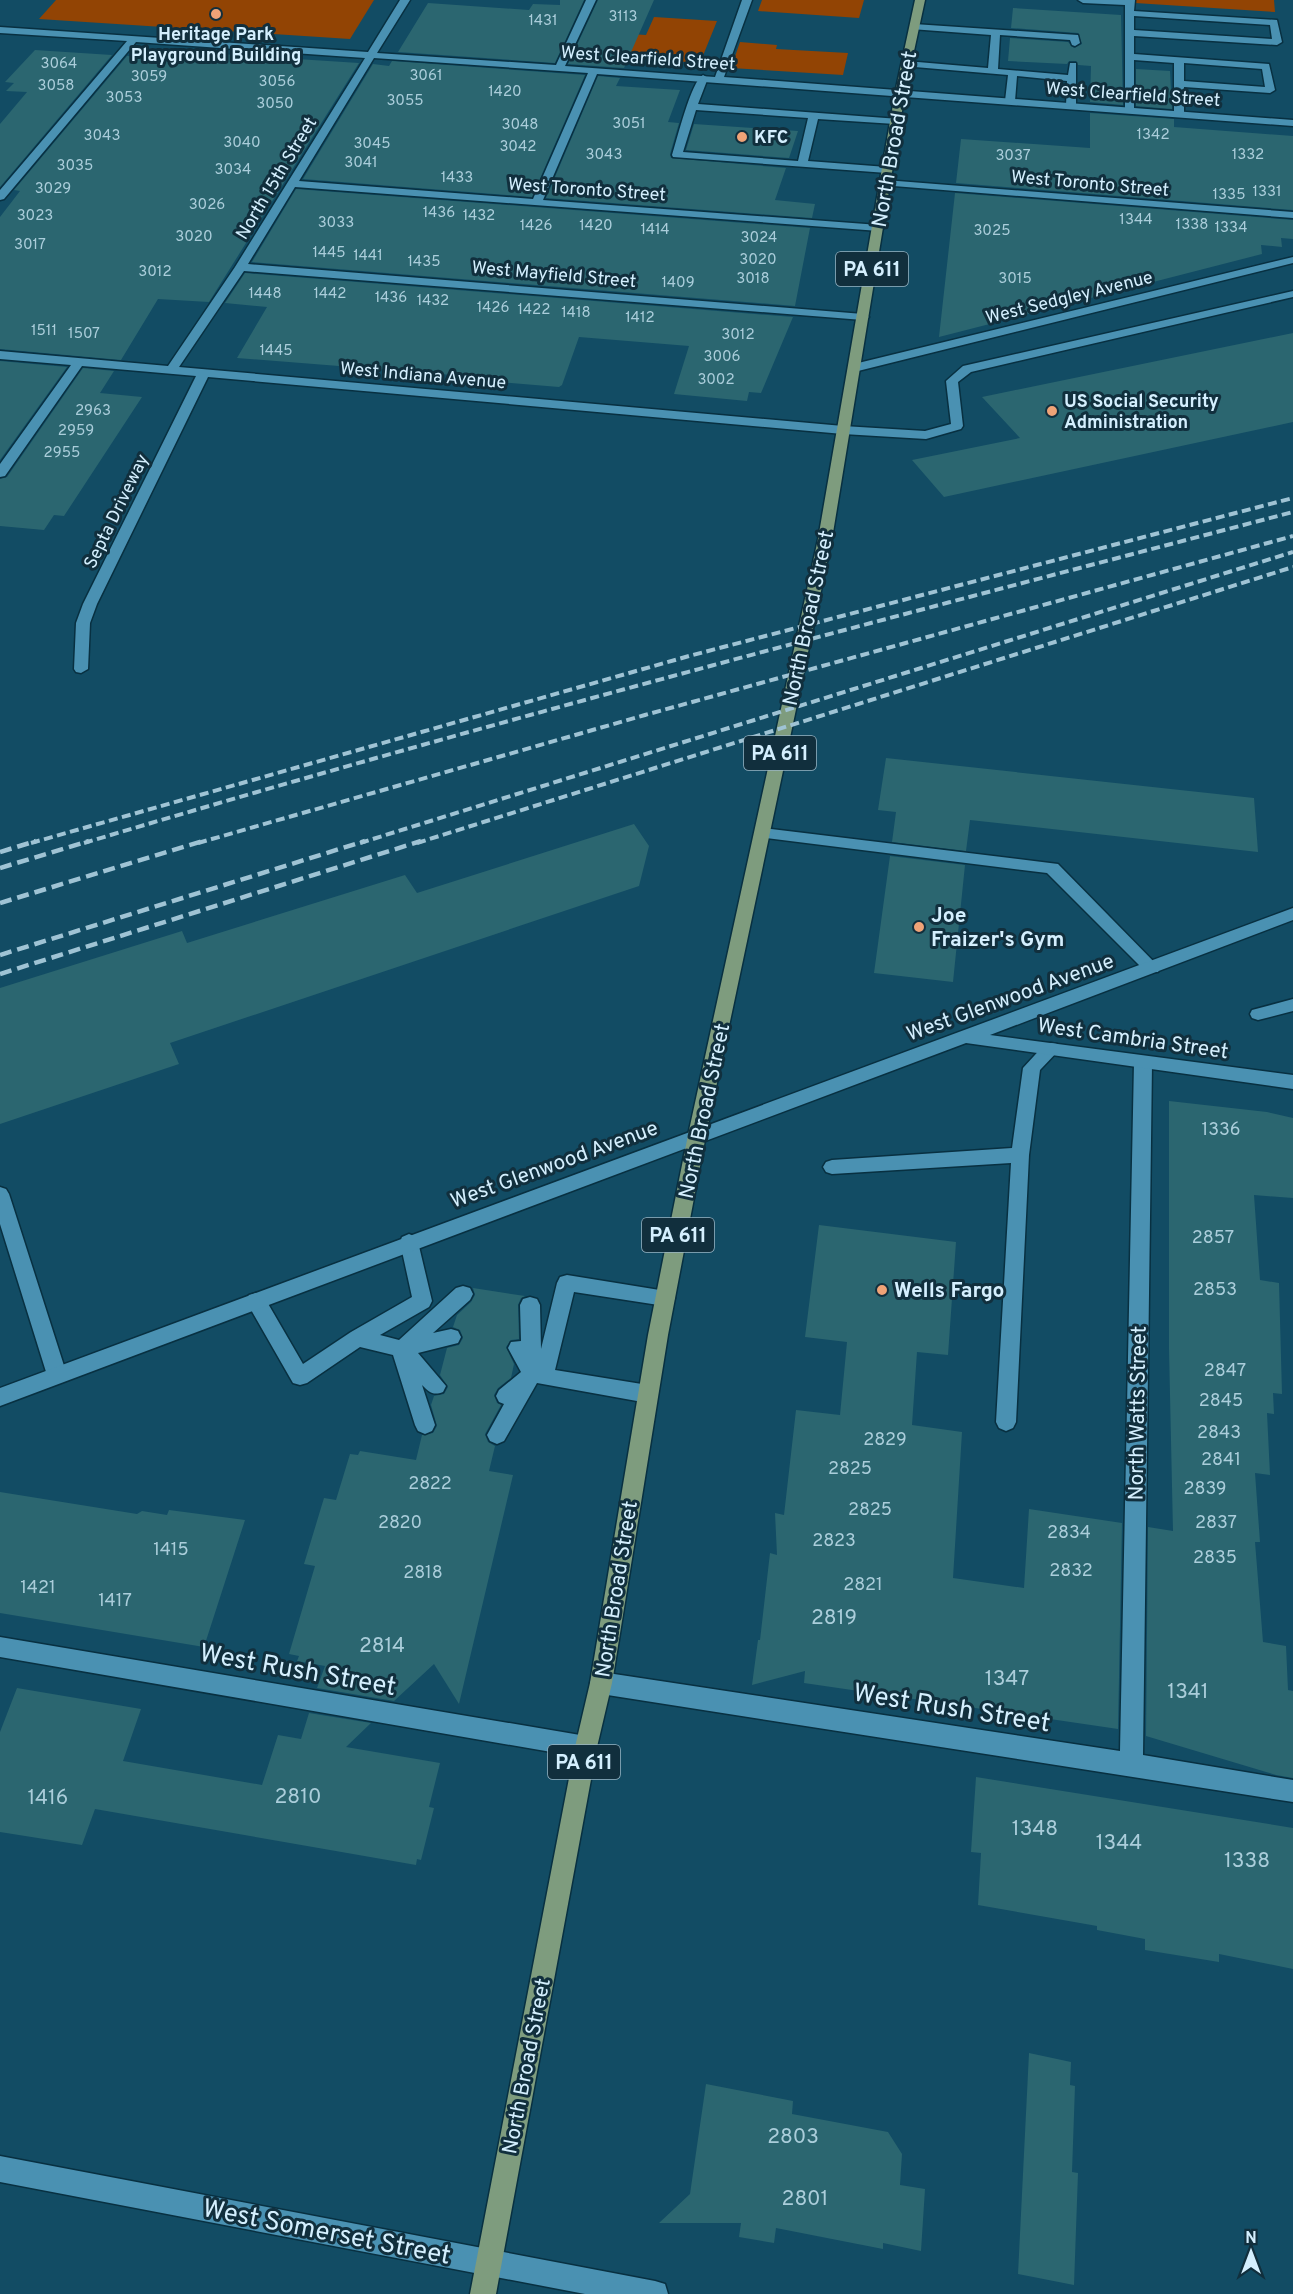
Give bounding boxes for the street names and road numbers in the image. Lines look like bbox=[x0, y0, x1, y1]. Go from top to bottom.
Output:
street label: West Clearfield Street bbox=[560, 42, 736, 77]
street label: North Broad Street bbox=[867, 49, 924, 230]
street label: West Clearfield Street bbox=[1045, 78, 1221, 113]
street label: North 15th Street bbox=[232, 113, 323, 244]
street label: West Toronto Street bbox=[1010, 166, 1170, 203]
street label: West Toronto Street bbox=[507, 173, 667, 207]
road number: PA 611 bbox=[836, 252, 908, 286]
street label: West Mayfield Street bbox=[471, 257, 637, 294]
street label: West Sedgley Avenue bbox=[983, 267, 1155, 330]
street label: West Indiana Avenue bbox=[339, 358, 507, 395]
street label: Septa Driveway bbox=[80, 451, 155, 573]
street label: North Broad Street bbox=[778, 528, 841, 708]
road number: PA 611 bbox=[744, 736, 816, 770]
street label: West Glenwood Avenue bbox=[903, 948, 1118, 1049]
street label: West Cambria Street bbox=[1036, 1013, 1230, 1066]
street label: North Broad Street bbox=[674, 1021, 737, 1201]
street label: West Glenwood Avenue bbox=[447, 1115, 662, 1216]
road number: PA 611 bbox=[642, 1218, 714, 1252]
street label: North Watts Street bbox=[1123, 1325, 1154, 1501]
street label: North Broad Street bbox=[590, 1499, 645, 1680]
street label: West Rush Street bbox=[197, 1638, 398, 1705]
street label: West Rush Street bbox=[851, 1678, 1052, 1741]
road number: PA 611 bbox=[548, 1745, 620, 1779]
street label: North Broad Street bbox=[497, 1976, 558, 2157]
street label: West Somerset Street bbox=[200, 2193, 453, 2274]

